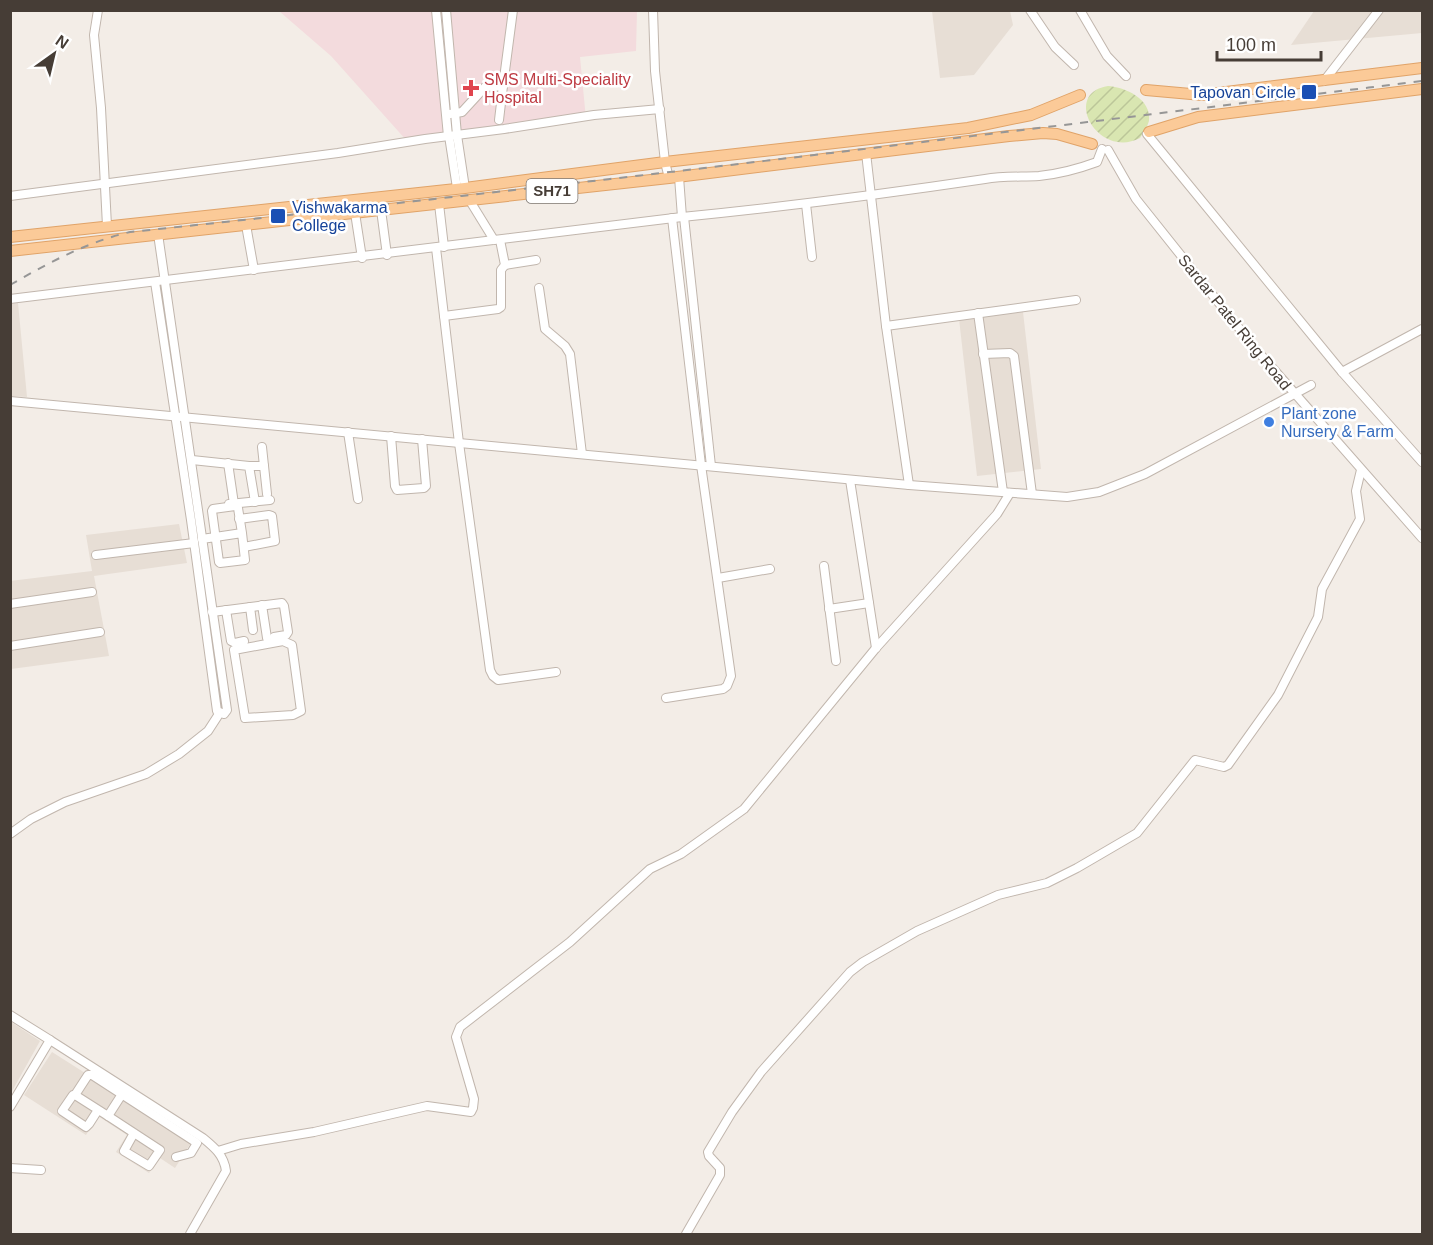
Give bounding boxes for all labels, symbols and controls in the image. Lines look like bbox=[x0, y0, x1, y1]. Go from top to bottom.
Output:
north arrow bbox=[24, 24, 84, 84]
scale bar bbox=[1217, 24, 1320, 62]
text: N bbox=[53, 32, 72, 52]
text: 100 m bbox=[1226, 35, 1276, 55]
place label: SMS Multi-Speciality Hospital bbox=[484, 71, 631, 106]
marker: SMS Multi-Speciality Hospital bbox=[462, 79, 480, 97]
marker: Tapovan Circle bbox=[1300, 83, 1318, 101]
place label: Tapovan Circle bbox=[1190, 84, 1296, 101]
road number: SH71 bbox=[526, 179, 578, 203]
place label: Vishwakarma College bbox=[292, 199, 388, 234]
marker: Vishwakarma College bbox=[269, 207, 287, 225]
street label: Sardar Patel Ring Road bbox=[1175, 251, 1294, 393]
place label: Plant zone Nursery & Farm bbox=[1281, 405, 1394, 440]
marker: Plant zone Nursery & Farm bbox=[1262, 415, 1276, 429]

